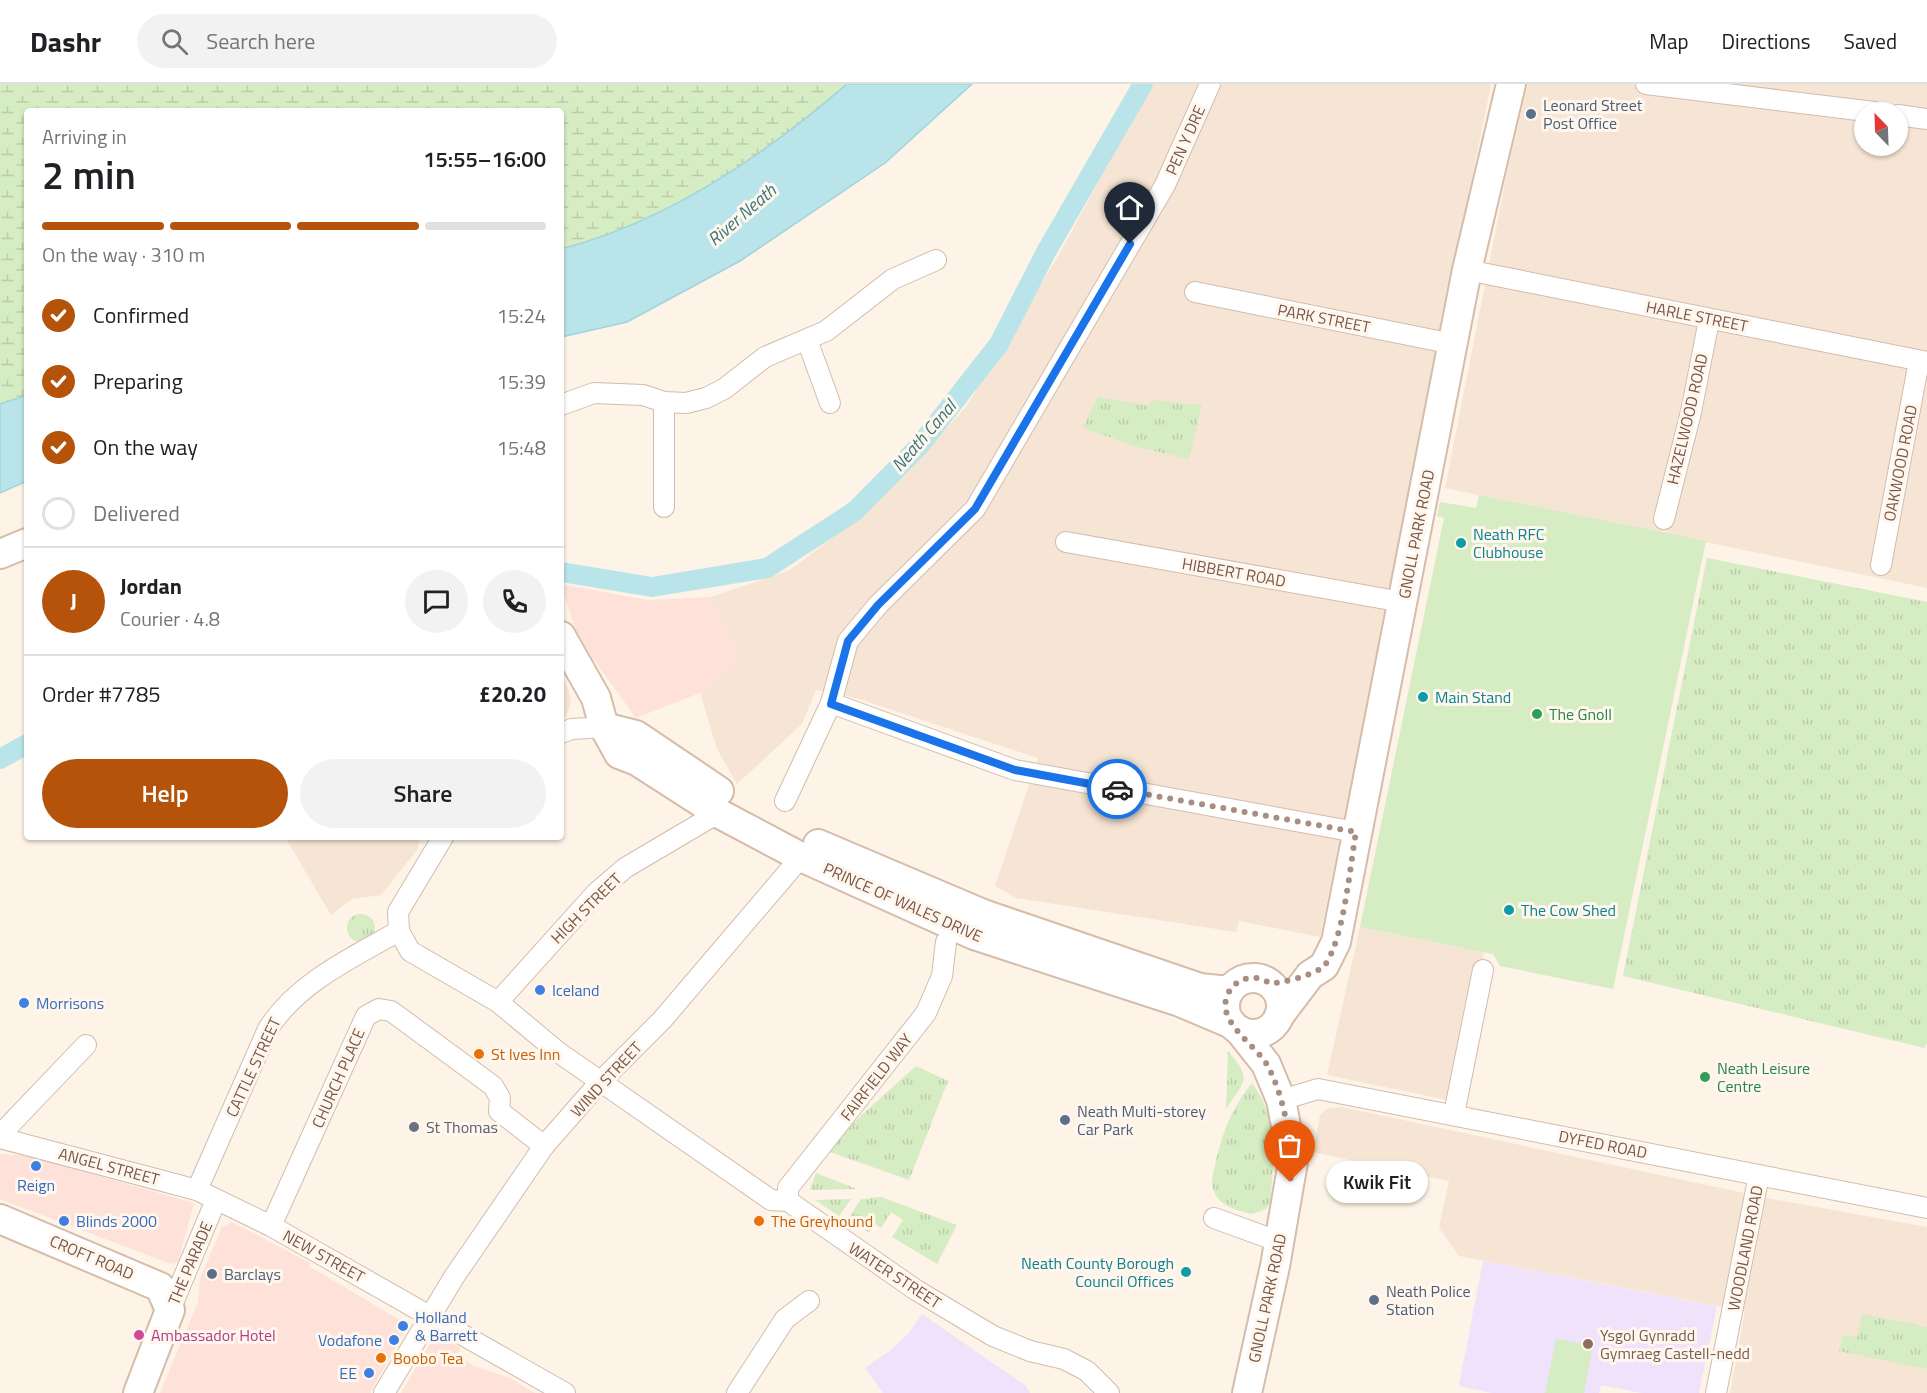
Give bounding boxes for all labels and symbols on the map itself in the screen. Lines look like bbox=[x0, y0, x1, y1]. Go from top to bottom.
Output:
place label: Leonard Street Post Office bbox=[1543, 93, 1643, 135]
street label: PEN Y DRE bbox=[1159, 101, 1211, 179]
north arrow bbox=[1854, 102, 1908, 156]
marker: Leonard Street Post Office bbox=[1524, 107, 1538, 121]
water label: River Neath bbox=[701, 177, 783, 252]
pin bbox=[1104, 182, 1155, 244]
street label: HARLE STREET bbox=[1644, 294, 1751, 338]
street label: PARK STREET bbox=[1276, 297, 1373, 339]
street label: HAZELWOOD ROAD bbox=[1660, 351, 1714, 487]
water label: Neath Canal bbox=[885, 392, 964, 477]
street label: OAKWOOD ROAD bbox=[1877, 403, 1923, 523]
street label: GNOLL PARK ROAD bbox=[1392, 467, 1440, 601]
place label: Neath RFC Clubhouse bbox=[1473, 522, 1545, 564]
marker: Neath RFC Clubhouse bbox=[1454, 536, 1468, 550]
street label: HIBBERT ROAD bbox=[1180, 551, 1288, 593]
place label: Main Stand bbox=[1435, 685, 1511, 709]
marker: Main Stand bbox=[1416, 690, 1430, 704]
place label: The Gnoll bbox=[1549, 702, 1612, 726]
marker: The Gnoll bbox=[1530, 707, 1544, 721]
courier bbox=[1087, 759, 1147, 819]
street label: PRINCE OF WALES DRIVE bbox=[820, 856, 987, 948]
street label: HIGH STREET bbox=[545, 867, 627, 949]
place label: The Cow Shed bbox=[1521, 898, 1616, 922]
marker: The Cow Shed bbox=[1502, 903, 1516, 917]
place label: Iceland bbox=[552, 978, 600, 1002]
marker: Iceland bbox=[533, 983, 547, 997]
place label: Morrisons bbox=[36, 991, 104, 1015]
marker: Morrisons bbox=[17, 996, 31, 1010]
street label: CATTLE STREET bbox=[219, 1013, 287, 1121]
street label: CHURCH PLACE bbox=[305, 1024, 371, 1132]
street label: FAIRFIELD WAY bbox=[834, 1028, 918, 1126]
street label: WIND STREET bbox=[565, 1035, 648, 1122]
place label: St Ives Inn bbox=[491, 1042, 560, 1066]
marker: St Ives Inn bbox=[472, 1047, 486, 1061]
place label: Neath Leisure Centre bbox=[1717, 1056, 1810, 1098]
marker: Neath Leisure Centre bbox=[1698, 1070, 1712, 1084]
place label: Neath Multi-storey Car Park bbox=[1077, 1099, 1206, 1141]
marker: Neath Multi-storey Car Park bbox=[1058, 1113, 1072, 1127]
place label: St Thomas bbox=[426, 1115, 498, 1139]
marker: St Thomas bbox=[407, 1120, 421, 1134]
pin bbox=[1264, 1120, 1315, 1182]
street label: DYFED ROAD bbox=[1557, 1124, 1649, 1164]
street label: ANGEL STREET bbox=[56, 1141, 163, 1191]
marker: Reign bbox=[29, 1159, 43, 1173]
callout: Kwik Fit bbox=[1326, 1161, 1428, 1203]
place label: Reign bbox=[17, 1173, 55, 1197]
street label: WOODLAND ROAD bbox=[1721, 1183, 1769, 1313]
place label: Blinds 2000 bbox=[76, 1209, 157, 1233]
place label: The Greyhound bbox=[771, 1209, 873, 1233]
marker: Blinds 2000 bbox=[57, 1214, 71, 1228]
marker: The Greyhound bbox=[752, 1214, 766, 1228]
street label: THE PARADE bbox=[162, 1217, 218, 1308]
street label: NEW STREET bbox=[279, 1224, 370, 1289]
street label: CROFT ROAD bbox=[46, 1228, 138, 1286]
street label: GNOLL PARK ROAD bbox=[1242, 1231, 1292, 1365]
street label: WATER STREET bbox=[844, 1236, 947, 1314]
place label: Neath County Borough Council Offices bbox=[1021, 1251, 1174, 1293]
place label: Barclays bbox=[224, 1262, 281, 1286]
marker: Neath County Borough Council Offices bbox=[1179, 1265, 1193, 1279]
marker: Barclays bbox=[205, 1267, 219, 1281]
place label: Neath Police Station bbox=[1386, 1279, 1471, 1321]
marker: Neath Police Station bbox=[1367, 1293, 1381, 1307]
place label: Holland & Barrett bbox=[415, 1305, 478, 1347]
marker: Holland & Barrett bbox=[396, 1319, 410, 1333]
place label: Ambassador Hotel bbox=[151, 1323, 276, 1347]
place label: Ysgol Gynradd Gymraeg Castell-nedd bbox=[1600, 1323, 1750, 1365]
marker: Ambassador Hotel bbox=[132, 1328, 146, 1342]
place label: Vodafone bbox=[318, 1328, 382, 1352]
marker: Vodafone bbox=[387, 1333, 401, 1347]
marker: Ysgol Gynradd Gymraeg Castell-nedd bbox=[1581, 1337, 1595, 1351]
place label: Boobo Tea bbox=[393, 1346, 463, 1370]
marker: Boobo Tea bbox=[374, 1351, 388, 1365]
place label: EE bbox=[339, 1361, 357, 1385]
marker: EE bbox=[362, 1366, 376, 1380]

